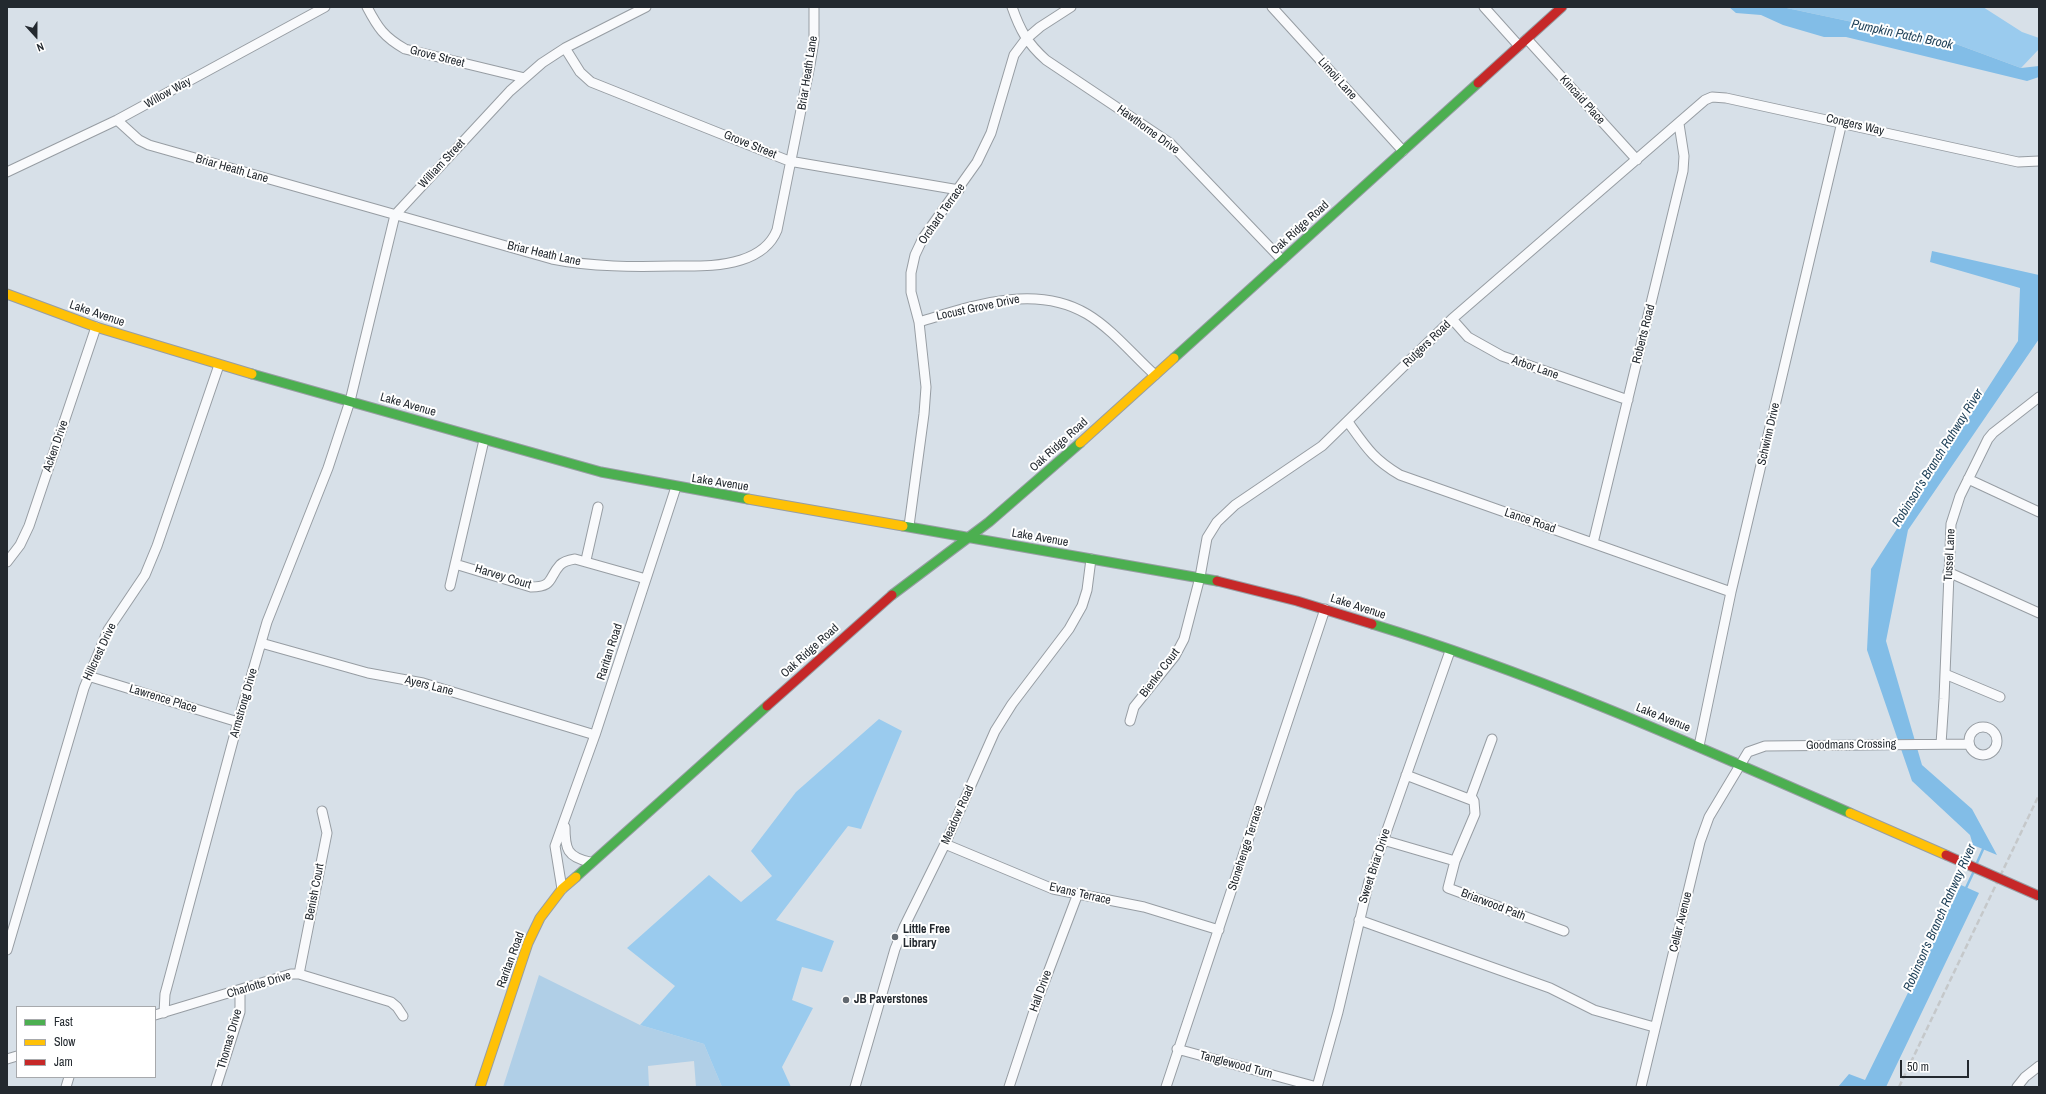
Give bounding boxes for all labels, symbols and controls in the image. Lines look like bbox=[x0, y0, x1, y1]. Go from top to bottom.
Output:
north arrow bbox=[16, 16, 56, 56]
water label: Pumpkin Patch Brook bbox=[1850, 17, 1954, 53]
street label: Briar Heath Lane bbox=[795, 35, 821, 111]
text: N bbox=[35, 39, 46, 55]
street label: Grove Street bbox=[408, 43, 466, 71]
street label: Limoli Lane bbox=[1314, 55, 1360, 103]
street label: Kincaid Place bbox=[1556, 73, 1608, 127]
street label: Willow Way bbox=[142, 74, 194, 112]
street label: Hawthorne Drive bbox=[1114, 102, 1182, 158]
street label: Congers Way bbox=[1825, 111, 1885, 139]
street label: Grove Street bbox=[721, 128, 779, 162]
street label: William Street bbox=[416, 136, 468, 192]
street label: Briar Heath Lane bbox=[194, 152, 270, 186]
street label: Orchard Terrace bbox=[916, 181, 968, 247]
street label: Oak Ridge Road bbox=[1268, 198, 1332, 258]
street label: Briar Heath Lane bbox=[506, 239, 582, 269]
street label: Locust Grove Drive bbox=[935, 292, 1021, 324]
street label: Lake Avenue bbox=[68, 298, 126, 330]
street label: Roberts Road bbox=[1630, 303, 1658, 365]
street label: Rutgers Road bbox=[1400, 318, 1454, 370]
street label: Arbor Lane bbox=[1510, 353, 1560, 383]
water label: Robinson's Branch Rahway River bbox=[1889, 386, 1987, 530]
street label: Lake Avenue bbox=[378, 390, 438, 420]
street label: Schwinn Drive bbox=[1755, 401, 1783, 467]
street label: Oak Ridge Road bbox=[1027, 415, 1091, 475]
street label: Acken Drive bbox=[40, 418, 72, 474]
street label: Lake Avenue bbox=[691, 471, 749, 495]
street label: Lance Road bbox=[1503, 506, 1557, 536]
street label: Lake Avenue bbox=[1011, 526, 1069, 550]
street label: Tussel Lane bbox=[1941, 528, 1959, 582]
street label: Harvey Court bbox=[473, 562, 533, 592]
street label: Lake Avenue bbox=[1329, 591, 1387, 623]
street label: Hillcrest Drive bbox=[80, 621, 120, 683]
street label: Oak Ridge Road bbox=[778, 621, 842, 681]
street label: Raritan Road bbox=[594, 622, 626, 682]
street label: Bienko Court bbox=[1137, 646, 1183, 700]
street label: Armstrong Drive bbox=[227, 667, 261, 739]
street label: Ayers Lane bbox=[403, 673, 455, 699]
street label: Lawrence Place bbox=[127, 682, 199, 716]
street label: Lake Avenue bbox=[1634, 701, 1692, 735]
street label: Goodmans Crossing bbox=[1806, 737, 1896, 753]
street label: Meadow Road bbox=[939, 783, 977, 847]
street label: Stonehenge Terrace bbox=[1225, 804, 1267, 892]
street label: Sweet Briar Drive bbox=[1356, 827, 1394, 905]
water label: Robinson's Branch Rahway River bbox=[1900, 842, 1980, 994]
street label: Benish Court bbox=[302, 862, 328, 922]
street label: Evans Terrace bbox=[1048, 880, 1112, 908]
street label: Briarwood Path bbox=[1459, 886, 1527, 924]
street label: Cellar Avenue bbox=[1667, 890, 1695, 954]
place label: Little Free Library bbox=[903, 923, 950, 951]
street label: Raritan Road bbox=[494, 930, 528, 990]
marker: Little Free Library bbox=[890, 932, 900, 942]
street label: Charlotte Drive bbox=[225, 968, 293, 1002]
street label: Hall Drive bbox=[1027, 968, 1055, 1014]
place label: JB Paverstones bbox=[854, 993, 928, 1007]
marker: JB Paverstones bbox=[841, 995, 851, 1005]
legend bbox=[16, 1006, 156, 1078]
street label: Thomas Drive bbox=[215, 1007, 245, 1071]
text: Fast bbox=[54, 1014, 73, 1030]
text: Slow bbox=[54, 1034, 75, 1050]
street label: Tanglewood Turn bbox=[1198, 1048, 1274, 1082]
scale bar bbox=[1902, 1052, 1971, 1078]
text: Jam bbox=[54, 1054, 73, 1070]
text: 50 m bbox=[1907, 1059, 1929, 1075]

